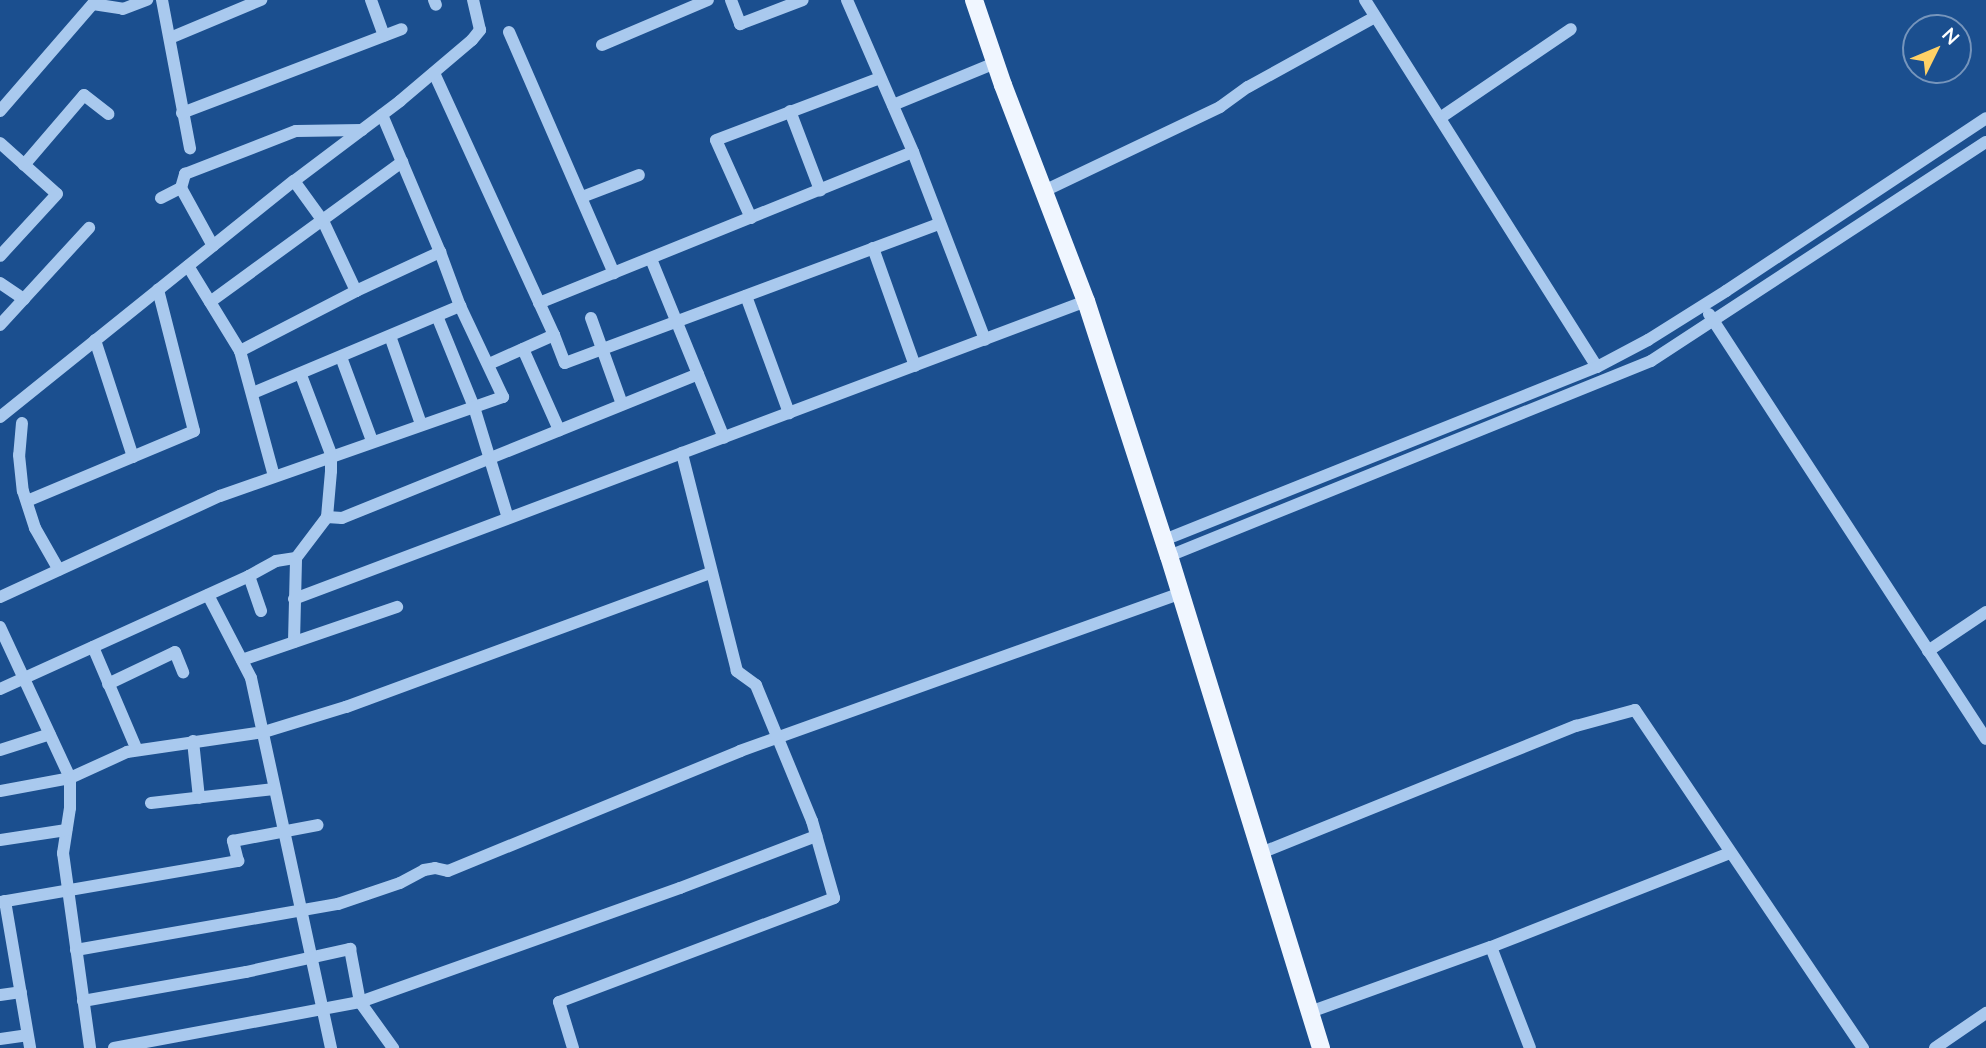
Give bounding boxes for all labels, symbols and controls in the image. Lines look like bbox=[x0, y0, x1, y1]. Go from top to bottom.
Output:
north arrow bbox=[1902, 14, 1972, 84]
text: N bbox=[1938, 22, 1965, 49]

